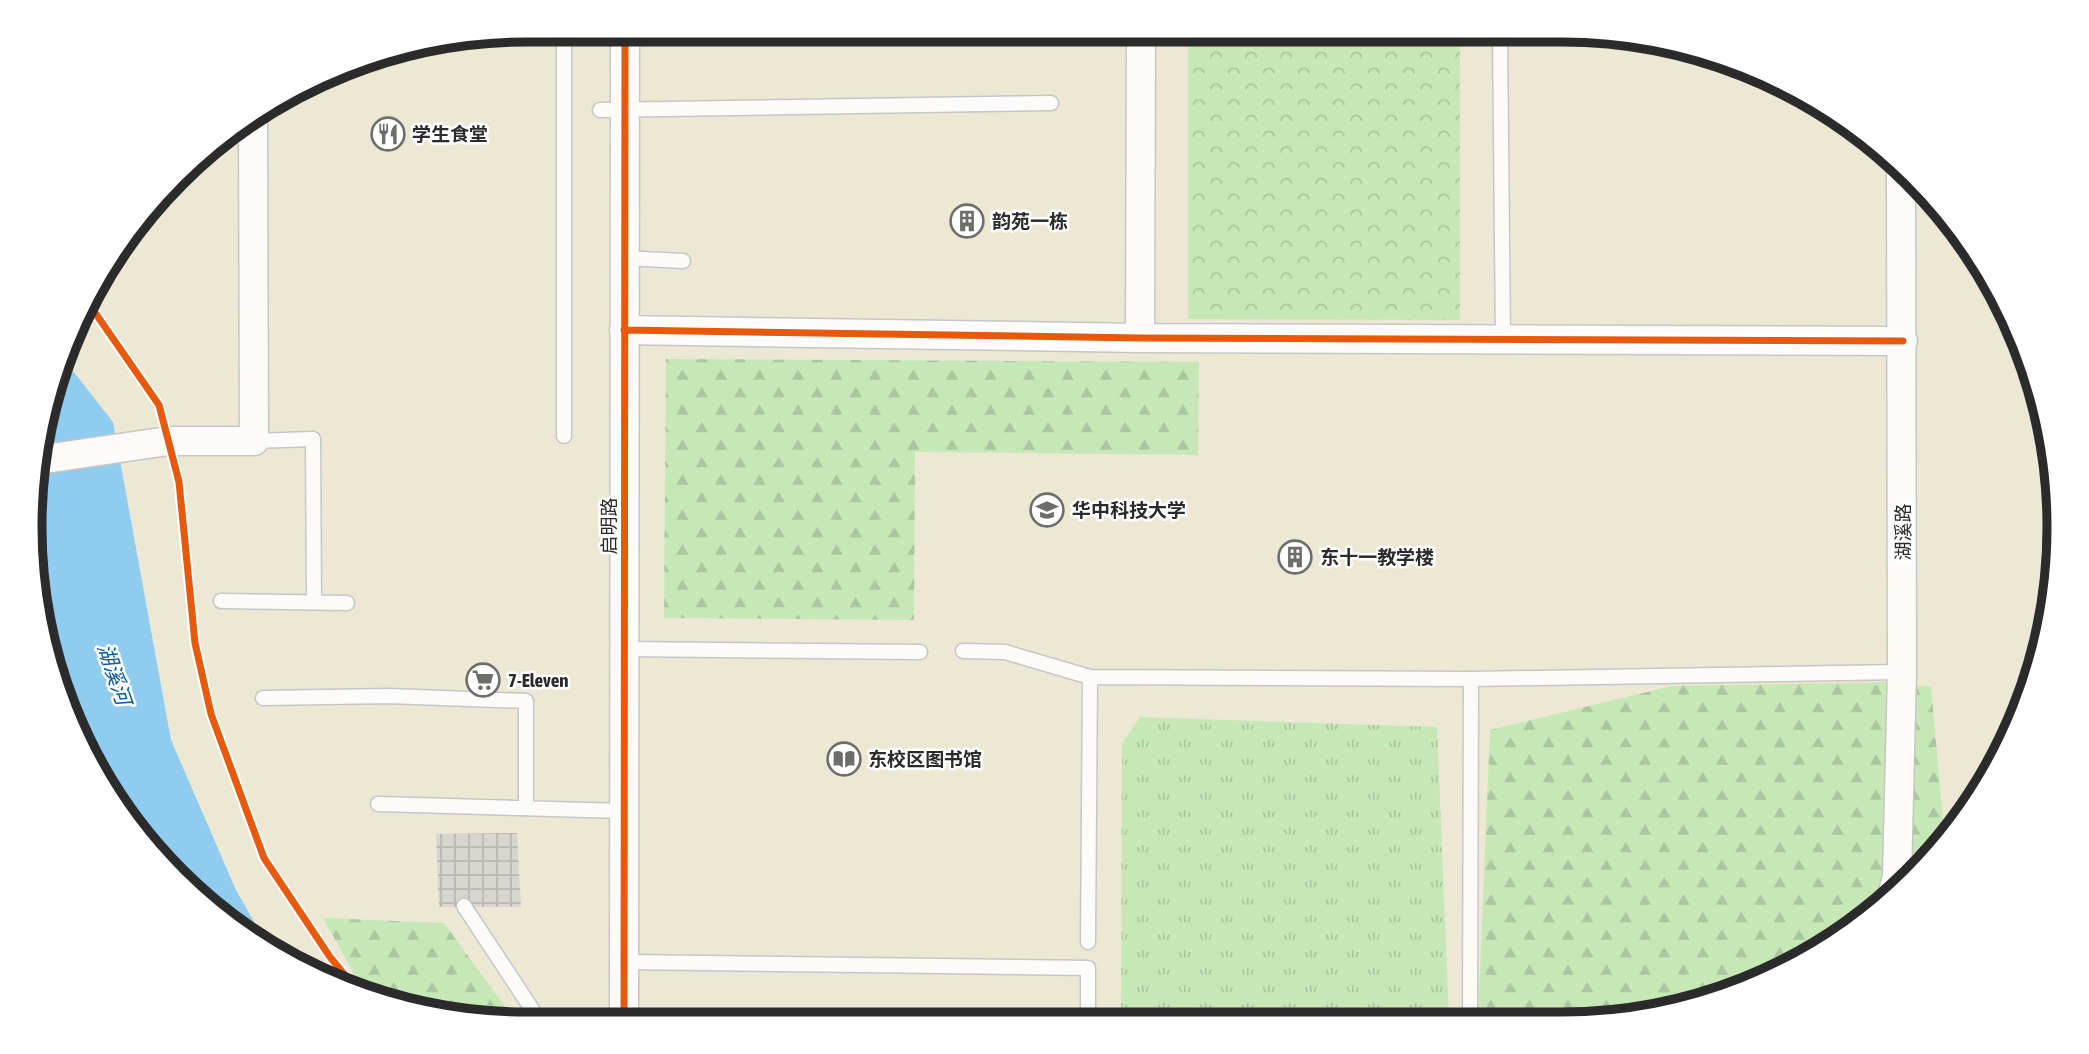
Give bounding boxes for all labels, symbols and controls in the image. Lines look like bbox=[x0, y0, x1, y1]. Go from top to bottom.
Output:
restaurant icon: 学生食堂 bbox=[369, 115, 407, 153]
place label: 学生食堂 bbox=[412, 123, 488, 145]
building icon: 韵苑一栋 bbox=[948, 202, 986, 240]
place label: 韵苑一栋 bbox=[992, 210, 1068, 232]
school or university icon: 华中科技大学 bbox=[1028, 491, 1066, 529]
street label: 启明路 bbox=[598, 497, 620, 555]
place label: 华中科技大学 bbox=[1072, 499, 1186, 521]
street label: 湖溪路 bbox=[1892, 503, 1914, 561]
building icon: 东十一教学楼 bbox=[1276, 538, 1314, 576]
place label: 东十一教学楼 bbox=[1320, 546, 1434, 568]
water label: 湖溪河 bbox=[93, 640, 138, 711]
supermarket icon: 7-Eleven bbox=[464, 661, 502, 699]
place label: 7-Eleven bbox=[508, 669, 569, 691]
library icon: 东校区图书馆 bbox=[825, 740, 863, 778]
place label: 东校区图书馆 bbox=[868, 748, 982, 770]

